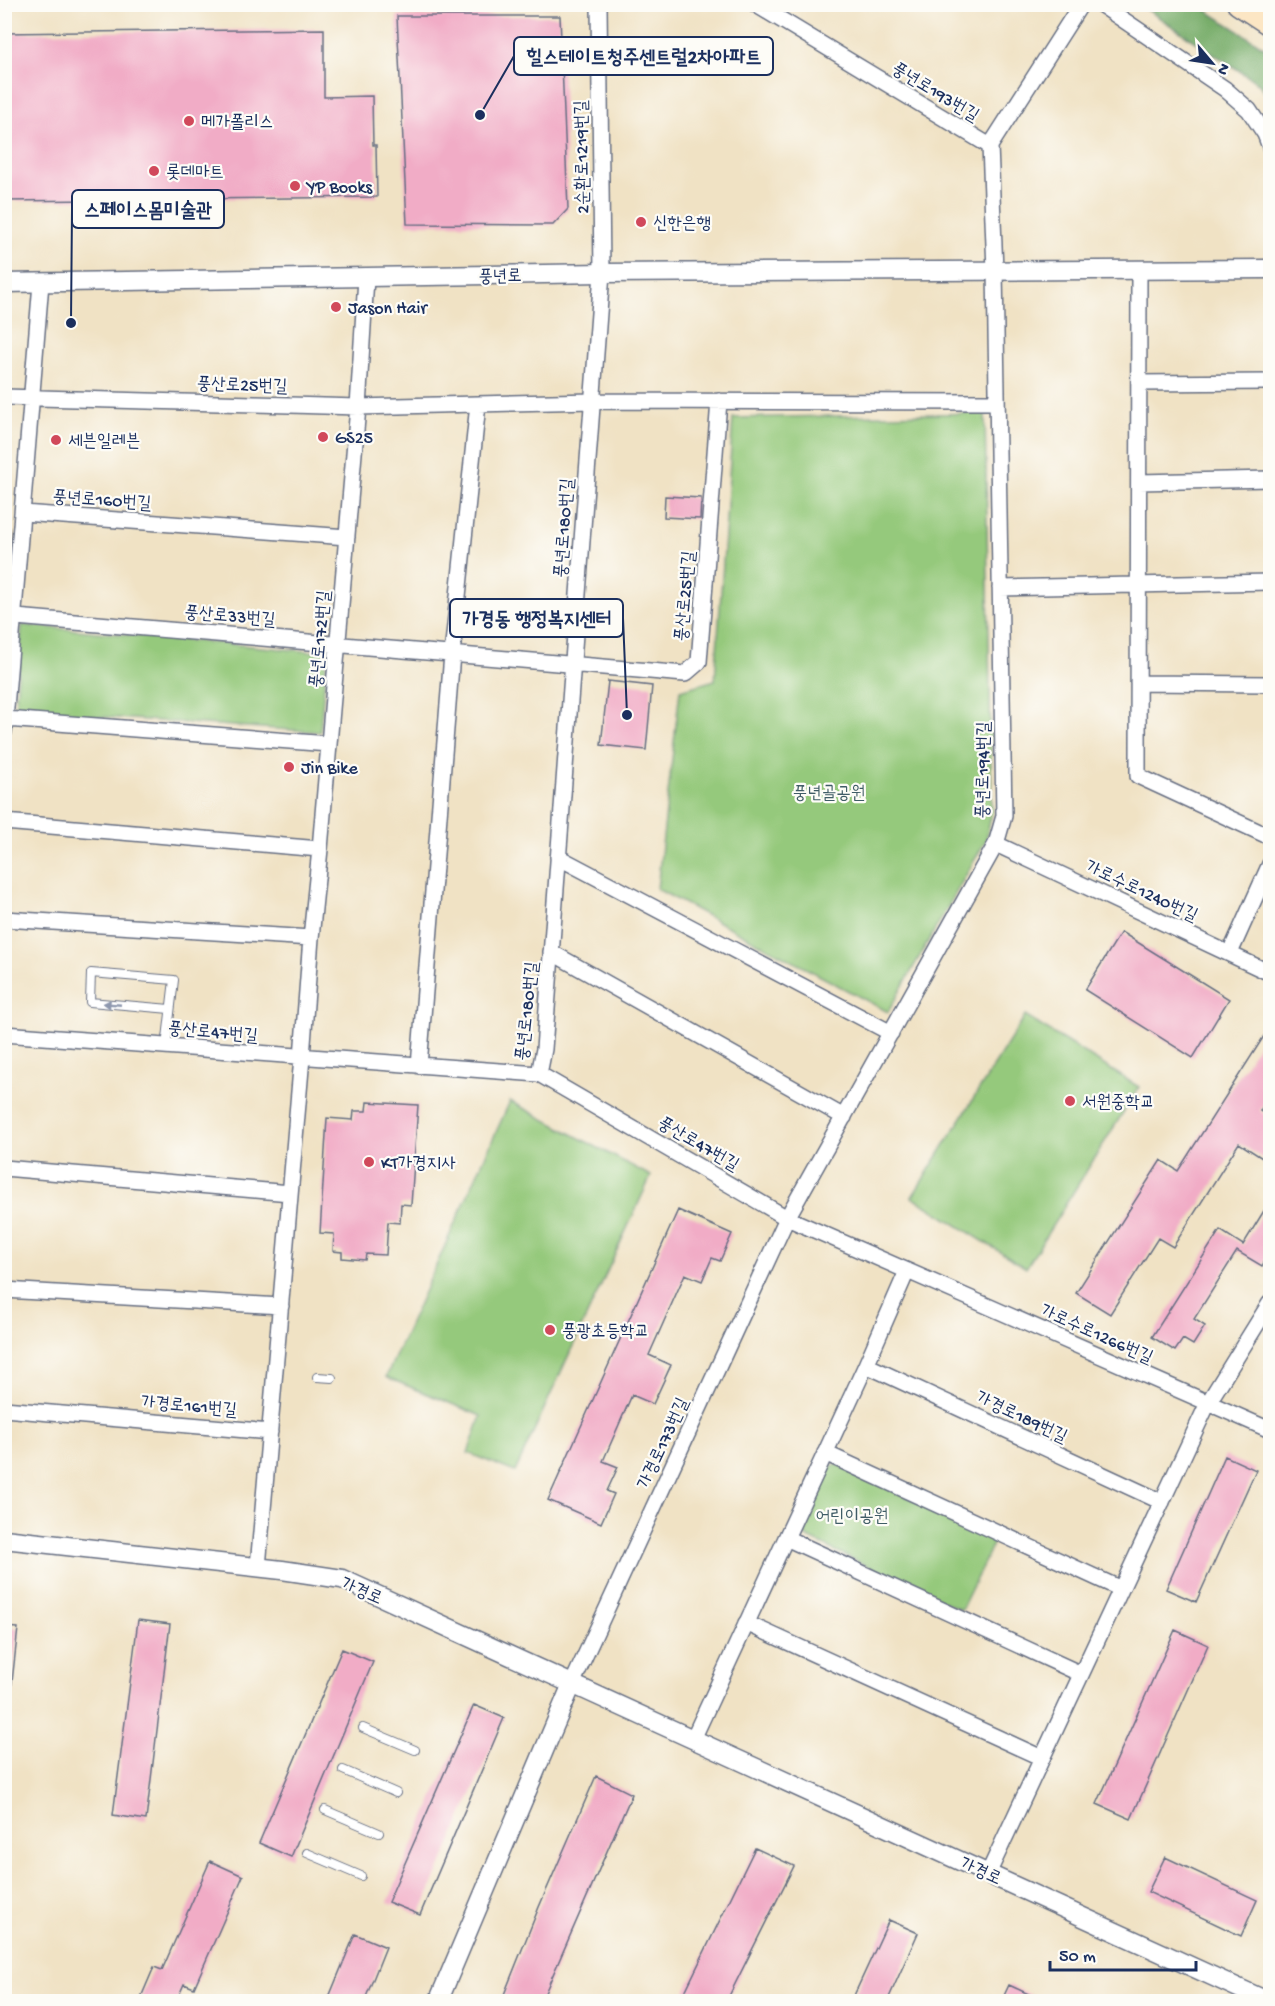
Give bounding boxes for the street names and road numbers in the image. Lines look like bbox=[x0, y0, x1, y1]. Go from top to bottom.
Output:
street label: 풍년로193번길 bbox=[887, 59, 983, 128]
street label: 2순환로1219번길 bbox=[572, 99, 595, 214]
street label: 풍년로 bbox=[478, 267, 522, 288]
street label: 풍산로25번길 bbox=[196, 374, 288, 399]
street label: 풍년로180번길 bbox=[552, 477, 579, 579]
street label: 풍년로160번길 bbox=[52, 488, 152, 515]
street label: 풍산로25번길 bbox=[672, 550, 701, 642]
street label: 풍년로172번길 bbox=[307, 589, 336, 689]
street label: 풍산로33번길 bbox=[183, 603, 277, 632]
street label: 풍년로194번길 bbox=[973, 721, 996, 819]
street label: 가로수로1240번길 bbox=[1081, 857, 1201, 928]
street label: 풍년로180번길 bbox=[513, 960, 544, 1062]
street label: 풍산로47번길 bbox=[167, 1019, 259, 1048]
street label: 풍산로47번길 bbox=[653, 1113, 743, 1177]
street label: 가로수로1266번길 bbox=[1036, 1301, 1156, 1370]
street label: 가경로189번길 bbox=[972, 1388, 1071, 1449]
street label: 가경로161번길 bbox=[140, 1393, 238, 1422]
street label: 가경로173번길 bbox=[634, 1395, 695, 1493]
street label: 가경로 bbox=[337, 1574, 385, 1610]
street label: 가경로 bbox=[956, 1854, 1004, 1891]

